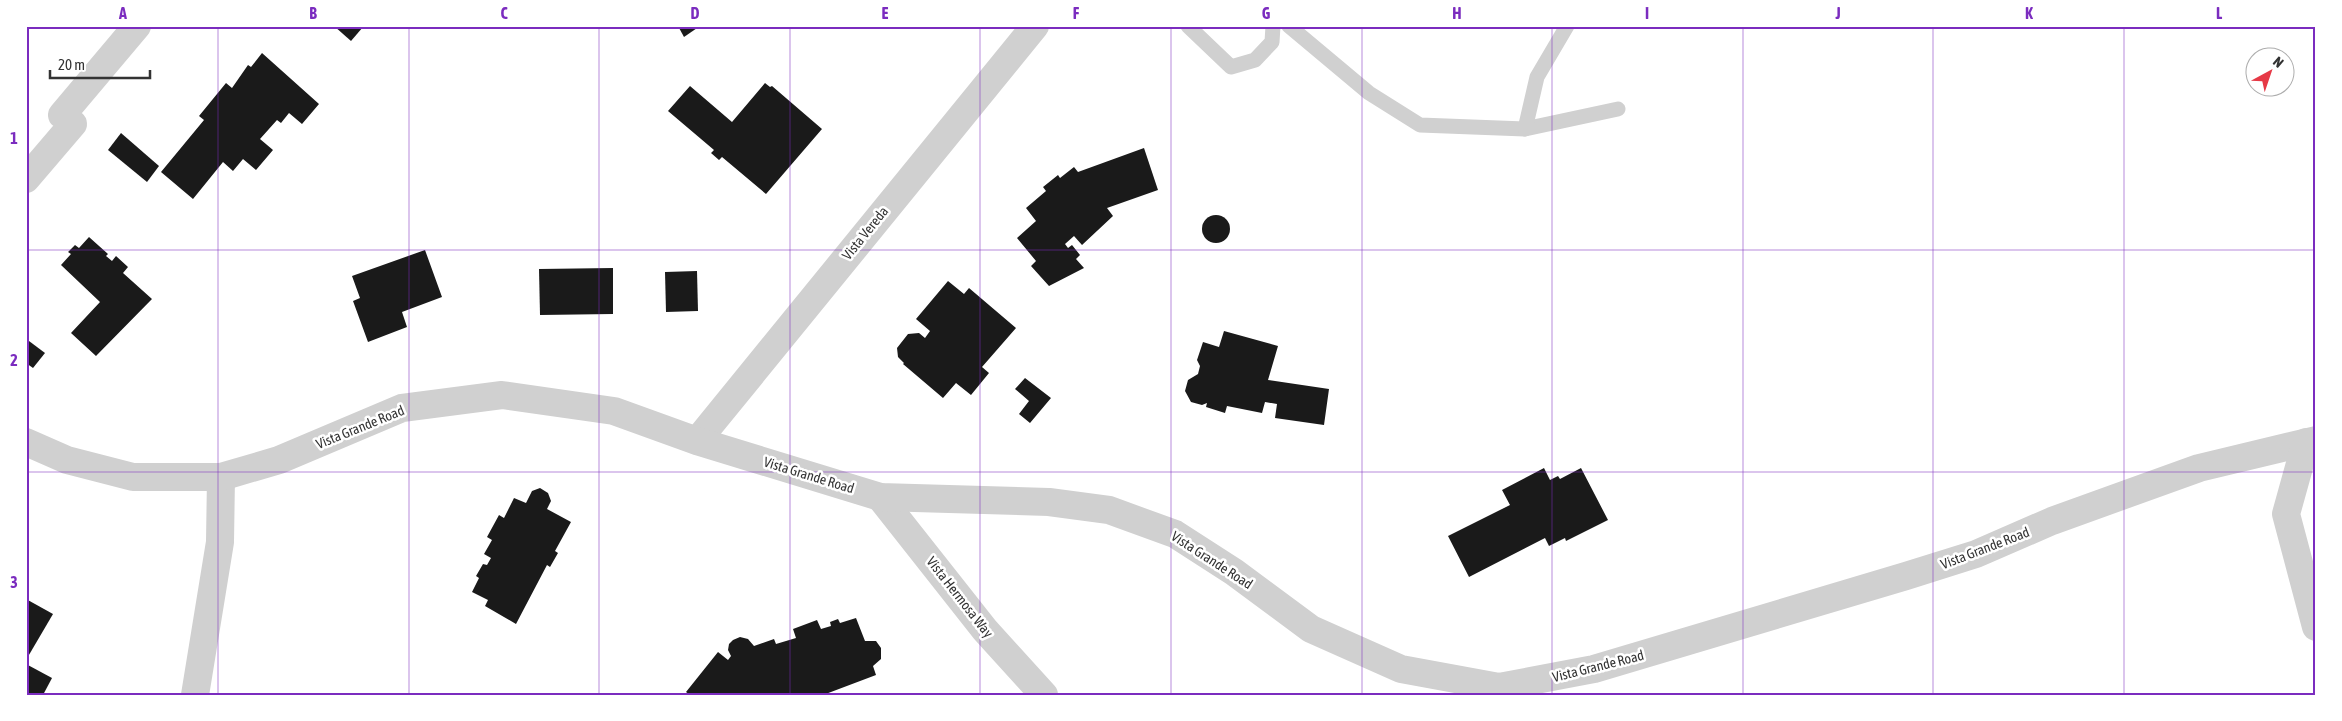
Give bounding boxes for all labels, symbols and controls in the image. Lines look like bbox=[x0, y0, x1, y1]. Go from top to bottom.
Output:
text: A bbox=[118, 4, 127, 22]
text: B bbox=[309, 4, 317, 22]
text: C bbox=[500, 4, 508, 22]
text: D bbox=[691, 4, 700, 22]
text: E bbox=[882, 4, 889, 22]
text: F bbox=[1073, 4, 1080, 22]
text: G bbox=[1262, 4, 1271, 22]
text: H bbox=[1452, 4, 1462, 22]
text: I bbox=[1645, 4, 1649, 22]
text: J bbox=[1834, 4, 1841, 22]
text: K bbox=[2025, 4, 2033, 22]
text: L bbox=[2216, 4, 2223, 22]
scale bar bbox=[50, 48, 150, 80]
north arrow bbox=[2244, 48, 2294, 98]
text: N bbox=[2270, 53, 2287, 71]
text: 20 m bbox=[58, 56, 85, 73]
text: 1 bbox=[10, 129, 18, 147]
street label: Vista Vereda bbox=[839, 203, 891, 263]
text: 2 bbox=[10, 351, 18, 369]
street label: Vista Grande Road bbox=[314, 402, 406, 452]
street label: Vista Grande Road bbox=[762, 454, 856, 496]
street label: Vista Grande Road bbox=[1938, 524, 2032, 572]
street label: Vista Grande Road bbox=[1168, 528, 1256, 592]
street label: Vista Hermosa Way bbox=[923, 553, 997, 641]
text: 3 bbox=[10, 573, 18, 591]
street label: Vista Grande Road bbox=[1551, 647, 1645, 685]

